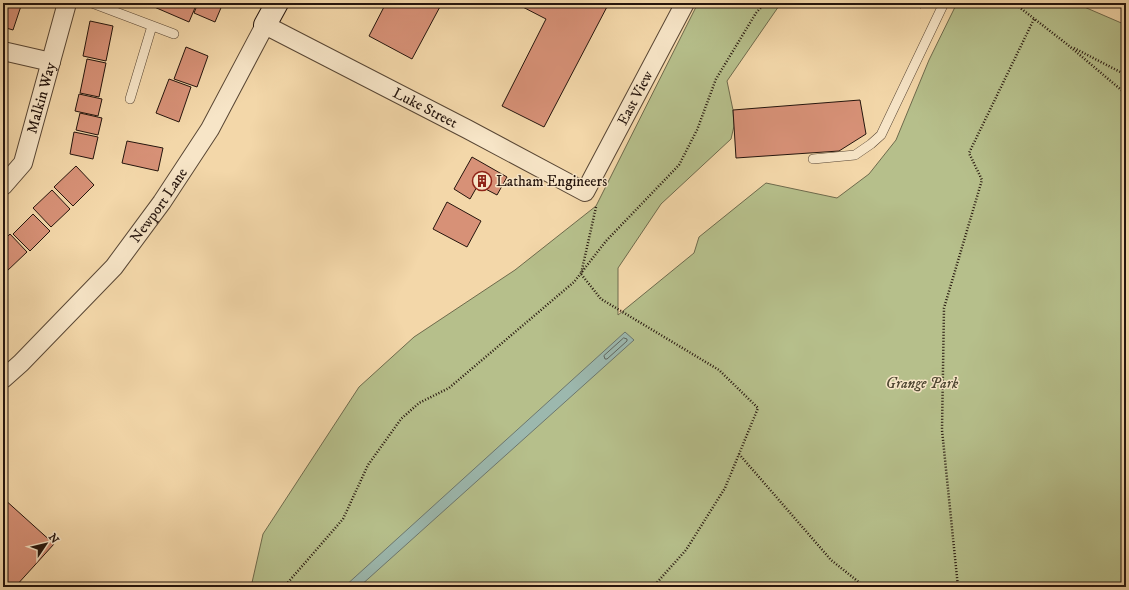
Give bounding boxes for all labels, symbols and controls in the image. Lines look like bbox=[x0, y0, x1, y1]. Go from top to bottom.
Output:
street label: Malkin Way bbox=[23, 59, 60, 136]
street label: East View bbox=[613, 67, 658, 129]
street label: Luke Street bbox=[390, 83, 461, 133]
street label: Newport Lane bbox=[126, 164, 192, 247]
building icon: Latham Engineers bbox=[471, 170, 493, 192]
place label: Latham Engineers bbox=[496, 172, 607, 191]
park label: Grange Park bbox=[886, 374, 959, 393]
north arrow bbox=[26, 524, 66, 564]
text: N bbox=[45, 531, 62, 547]

